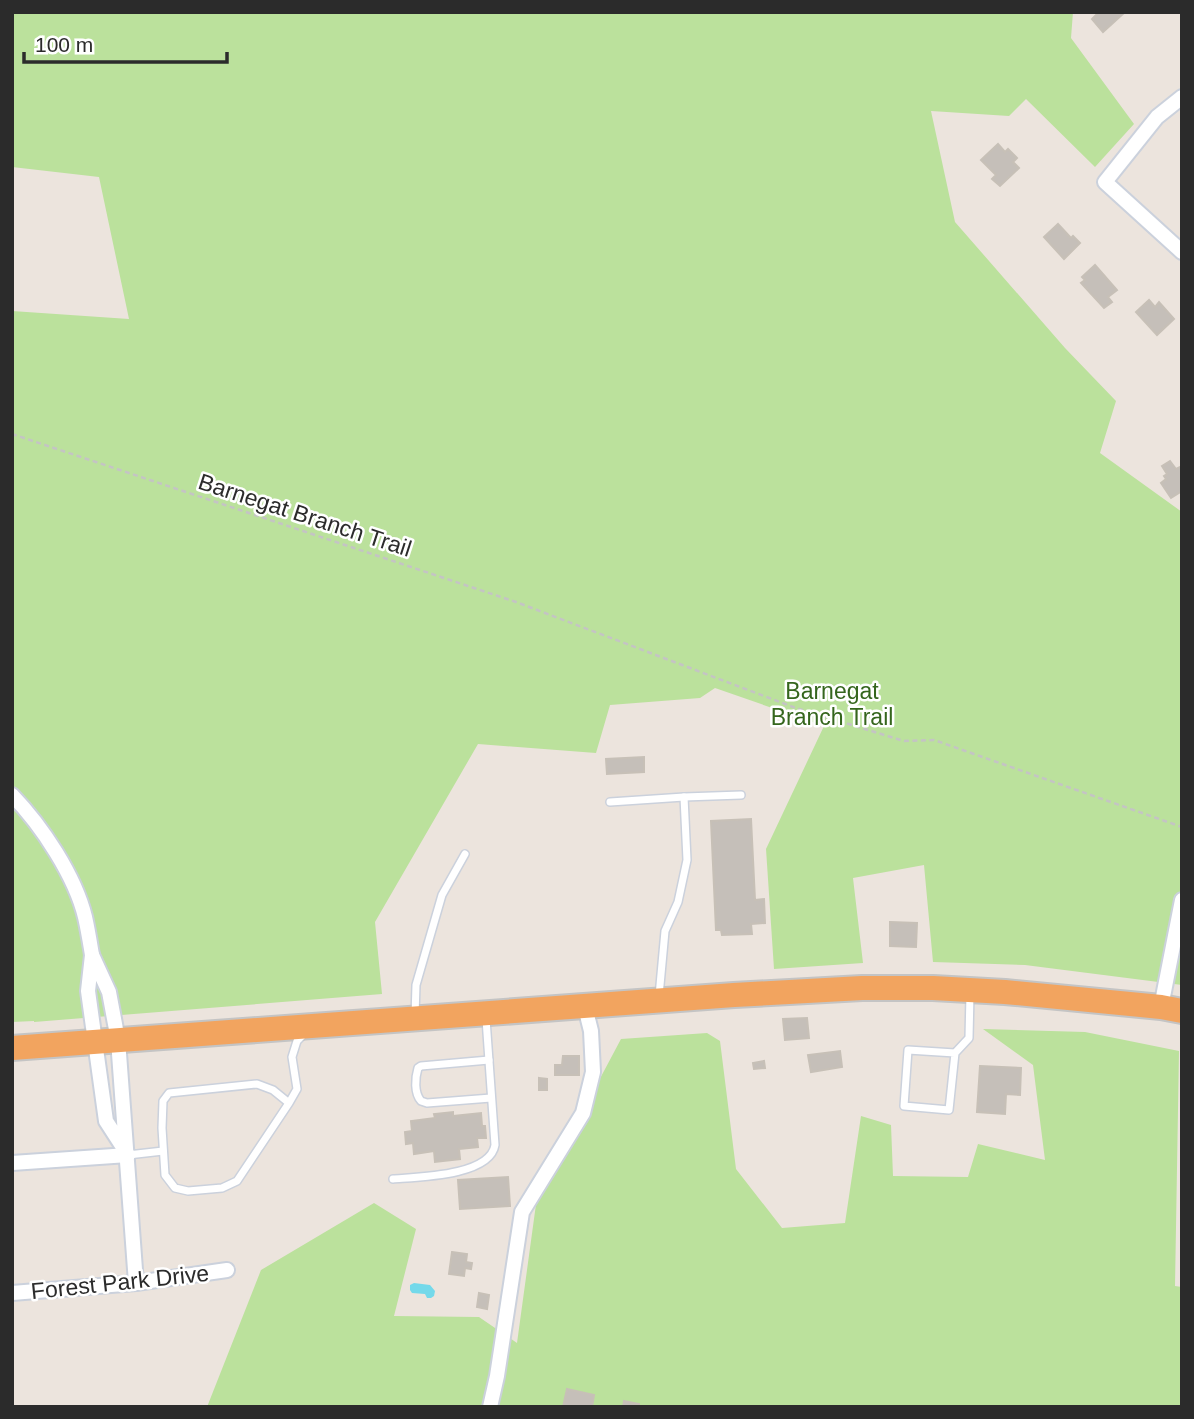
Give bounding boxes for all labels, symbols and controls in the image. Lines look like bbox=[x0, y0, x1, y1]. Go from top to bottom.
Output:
scale bar bbox=[24, 21, 228, 65]
text: 100 m bbox=[35, 33, 93, 56]
street label: Barnegat Branch Trail bbox=[195, 468, 415, 562]
park label: Barnegat Branch Trail bbox=[771, 678, 893, 730]
street label: Forest Park Drive bbox=[30, 1260, 210, 1304]

